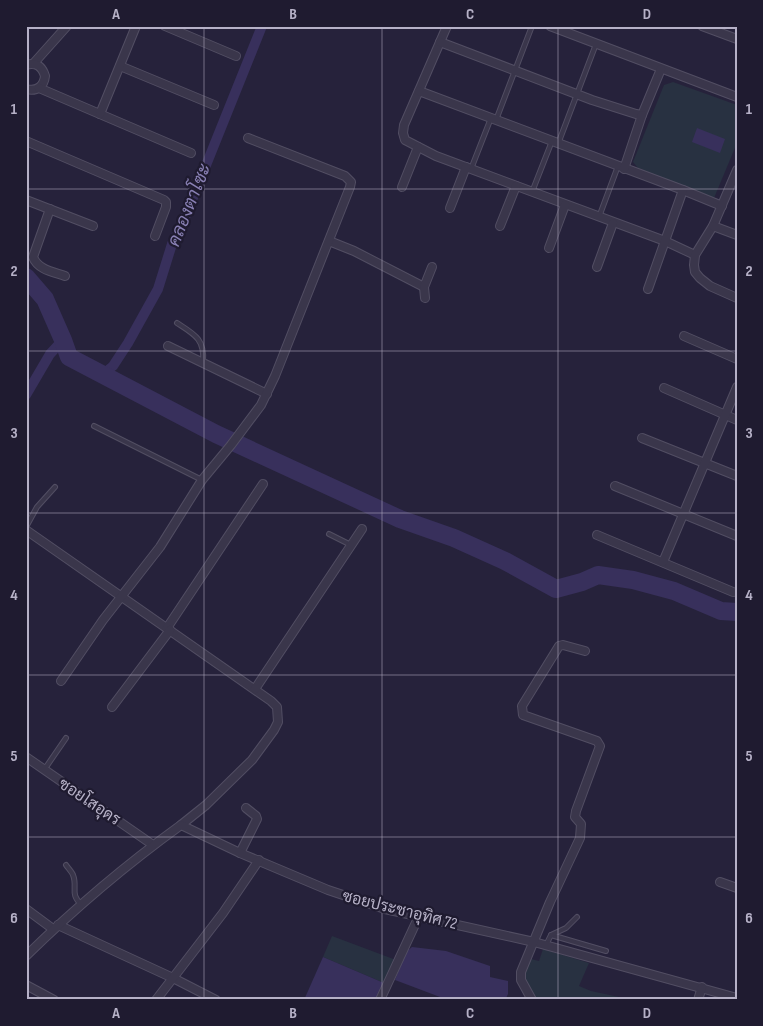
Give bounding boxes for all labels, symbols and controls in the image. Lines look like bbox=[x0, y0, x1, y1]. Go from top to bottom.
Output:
text: A bbox=[111, 5, 120, 24]
text: B bbox=[289, 5, 297, 24]
text: C bbox=[466, 5, 474, 24]
text: D bbox=[643, 5, 651, 24]
text: 1 bbox=[11, 100, 18, 119]
text: 1 bbox=[746, 100, 753, 119]
water label: คลองตาโซะ bbox=[161, 159, 216, 250]
text: 2 bbox=[10, 262, 18, 281]
text: 2 bbox=[745, 262, 753, 281]
text: 3 bbox=[10, 424, 18, 443]
text: 3 bbox=[745, 424, 753, 443]
text: 4 bbox=[10, 586, 18, 605]
text: 4 bbox=[745, 586, 753, 605]
text: 5 bbox=[10, 747, 18, 766]
text: 5 bbox=[745, 747, 753, 766]
street label: ซอยโสอุดร bbox=[54, 772, 126, 831]
street label: ซอยประชาอุทิศ 72 bbox=[340, 886, 459, 935]
text: 6 bbox=[10, 909, 18, 928]
text: 6 bbox=[745, 909, 753, 928]
text: A bbox=[111, 1004, 120, 1023]
text: B bbox=[289, 1004, 297, 1023]
text: C bbox=[466, 1004, 474, 1023]
text: D bbox=[643, 1004, 651, 1023]

